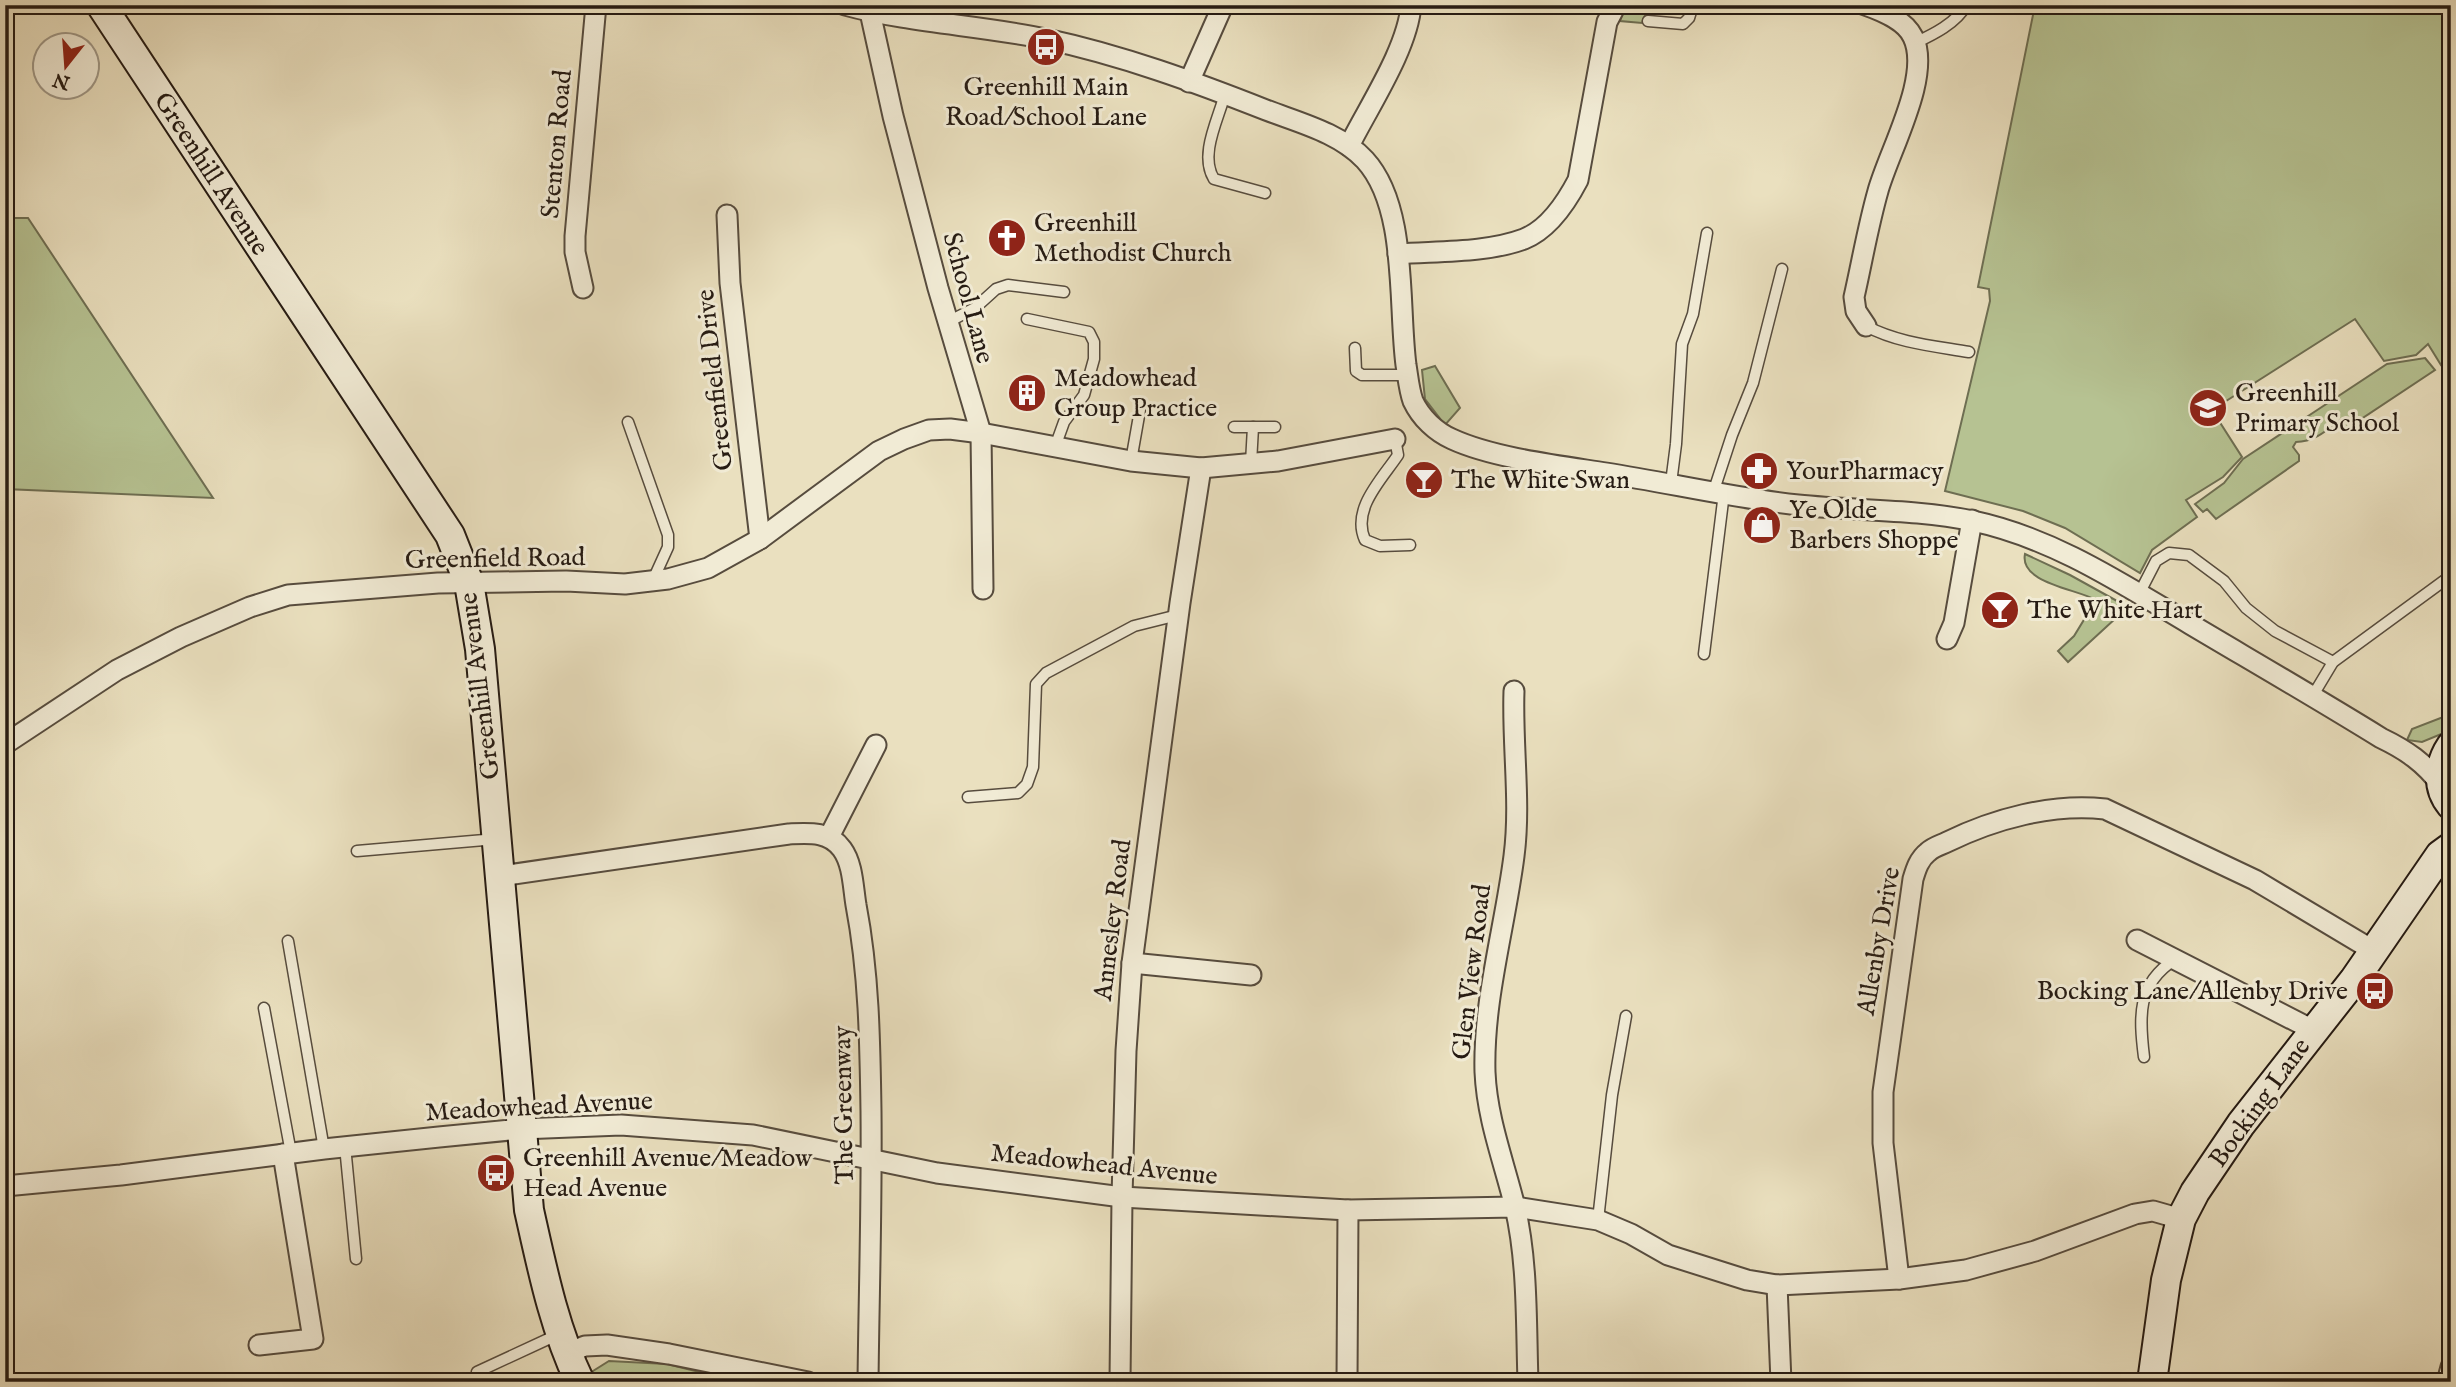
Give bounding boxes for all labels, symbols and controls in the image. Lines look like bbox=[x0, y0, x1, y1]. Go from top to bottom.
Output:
bus stop icon: Greenhill Main Road/School Lane bbox=[1025, 26, 1067, 68]
north arrow bbox=[32, 32, 102, 102]
text: N bbox=[50, 66, 74, 95]
street label: Stenton Road bbox=[534, 68, 580, 220]
place label: Greenhill Main Road/School Lane bbox=[945, 71, 1147, 134]
street label: Greenhill Avenue bbox=[146, 86, 276, 262]
place label: Greenhill Methodist Church bbox=[1034, 207, 1232, 270]
church icon: Greenhill Methodist Church bbox=[986, 217, 1028, 259]
street label: School Lane bbox=[935, 229, 1001, 367]
street label: Greenfield Drive bbox=[689, 288, 741, 472]
place label: Meadowhead Group Practice bbox=[1054, 362, 1217, 425]
building icon: Meadowhead Group Practice bbox=[1006, 372, 1048, 414]
place label: Greenhill Primary School bbox=[2235, 377, 2400, 440]
school or university icon: Greenhill Primary School bbox=[2187, 387, 2229, 429]
pharmacy icon: YourPharmacy bbox=[1738, 450, 1780, 492]
place label: YourPharmacy bbox=[1786, 455, 1944, 488]
bar icon: The White Swan bbox=[1403, 459, 1445, 501]
place label: The White Swan bbox=[1451, 464, 1630, 497]
place label: Ye Olde Barbers Shoppe bbox=[1789, 494, 1958, 557]
shop icon: Ye Olde Barbers Shoppe bbox=[1741, 504, 1783, 546]
street label: Greenfield Road bbox=[405, 541, 586, 577]
bar icon: The White Hart bbox=[1979, 589, 2021, 631]
street label: Greenhill Avenue bbox=[452, 591, 508, 781]
place label: The White Hart bbox=[2027, 594, 2203, 627]
street label: Annesley Road bbox=[1087, 837, 1139, 1004]
street label: Allenby Drive bbox=[1850, 864, 1908, 1019]
street label: Glen View Road bbox=[1445, 882, 1499, 1062]
bus stop icon: Bocking Lane/Allenby Drive bbox=[2354, 970, 2396, 1012]
place label: Bocking Lane/Allenby Drive bbox=[2037, 975, 2348, 1008]
street label: The Greenway bbox=[826, 1025, 862, 1185]
street label: Bocking Lane bbox=[2202, 1032, 2318, 1174]
street label: Meadowhead Avenue bbox=[424, 1085, 654, 1129]
street label: Meadowhead Avenue bbox=[989, 1137, 1219, 1193]
place label: Greenhill Avenue/Meadow Head Avenue bbox=[523, 1142, 813, 1205]
bus stop icon: Greenhill Avenue/Meadow Head Avenue bbox=[475, 1152, 517, 1194]

